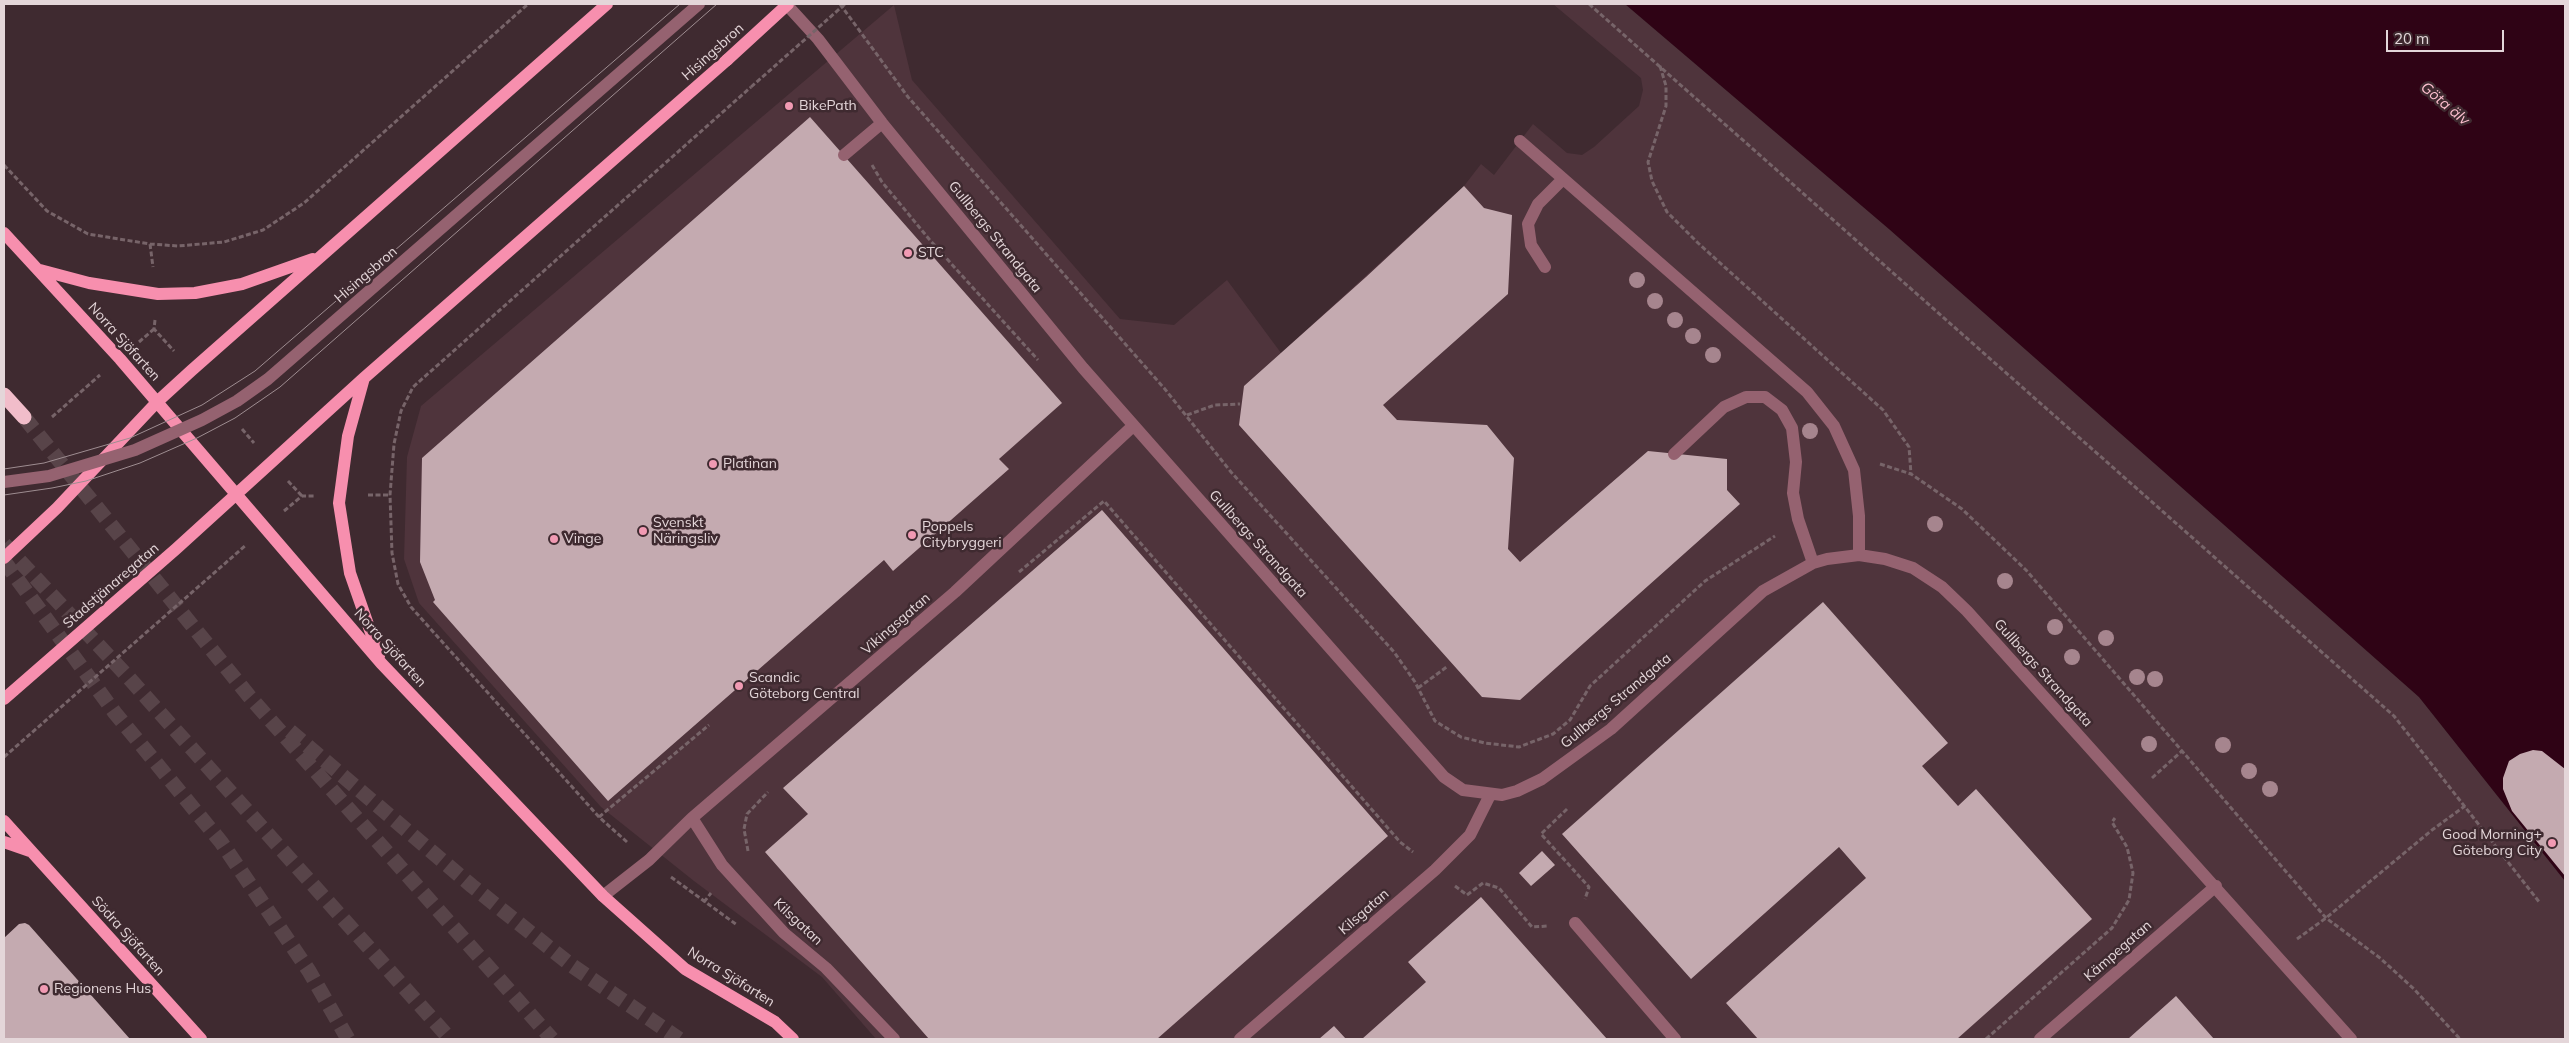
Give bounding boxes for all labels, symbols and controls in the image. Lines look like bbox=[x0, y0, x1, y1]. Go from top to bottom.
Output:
street label: Hisingsbron bbox=[679, 20, 747, 84]
scale bar bbox=[2389, 20, 2506, 52]
text: 20 m bbox=[2394, 29, 2429, 48]
water label: Göta älv bbox=[2417, 78, 2473, 130]
place label: BikePath bbox=[799, 98, 857, 114]
marker: BikePath bbox=[783, 100, 795, 112]
street label: Gullbergs Strandgata bbox=[945, 178, 1045, 296]
street label: Hisingsbron bbox=[331, 243, 401, 307]
place label: STC bbox=[918, 245, 944, 261]
marker: STC bbox=[902, 247, 914, 259]
street label: Norra Sjöfarten bbox=[84, 299, 164, 385]
place label: Platinan bbox=[723, 456, 777, 472]
marker: Platinan bbox=[707, 458, 719, 470]
street label: Gullbergs Strandgata bbox=[1205, 487, 1311, 601]
place label: Svenskt Näringsliv bbox=[653, 515, 718, 548]
place label: Poppels Citybryggeri bbox=[922, 519, 1001, 552]
marker: Svenskt Näringsliv bbox=[637, 525, 649, 537]
marker: Poppels Citybryggeri bbox=[906, 529, 918, 541]
place label: Vinge bbox=[564, 531, 601, 547]
marker: Vinge bbox=[548, 533, 560, 545]
street label: Stadstjänaregatan bbox=[60, 540, 162, 632]
street label: Vikingsgatan bbox=[858, 590, 934, 658]
street label: Norra Sjöfarten bbox=[350, 605, 430, 691]
street label: Gullbergs Strandgata bbox=[1990, 616, 2096, 730]
street label: Gullbergs Strandgata bbox=[1557, 650, 1675, 752]
place label: Scandic Göteborg Central bbox=[749, 670, 860, 702]
marker: Scandic Göteborg Central bbox=[733, 680, 745, 692]
place label: Good Morning+ Göteborg City bbox=[2442, 827, 2542, 860]
marker: Good Morning+ Göteborg City bbox=[2546, 837, 2558, 849]
street label: Kilsgatan bbox=[1336, 886, 1392, 938]
street label: Södra Sjöfarten bbox=[88, 893, 168, 979]
street label: Kilsgatan bbox=[770, 895, 826, 949]
street label: Kämpegatan bbox=[2081, 917, 2155, 985]
street label: Norra Sjöfarten bbox=[684, 943, 778, 1011]
place label: Regionens Hus bbox=[54, 981, 151, 997]
marker: Regionens Hus bbox=[38, 983, 50, 995]

